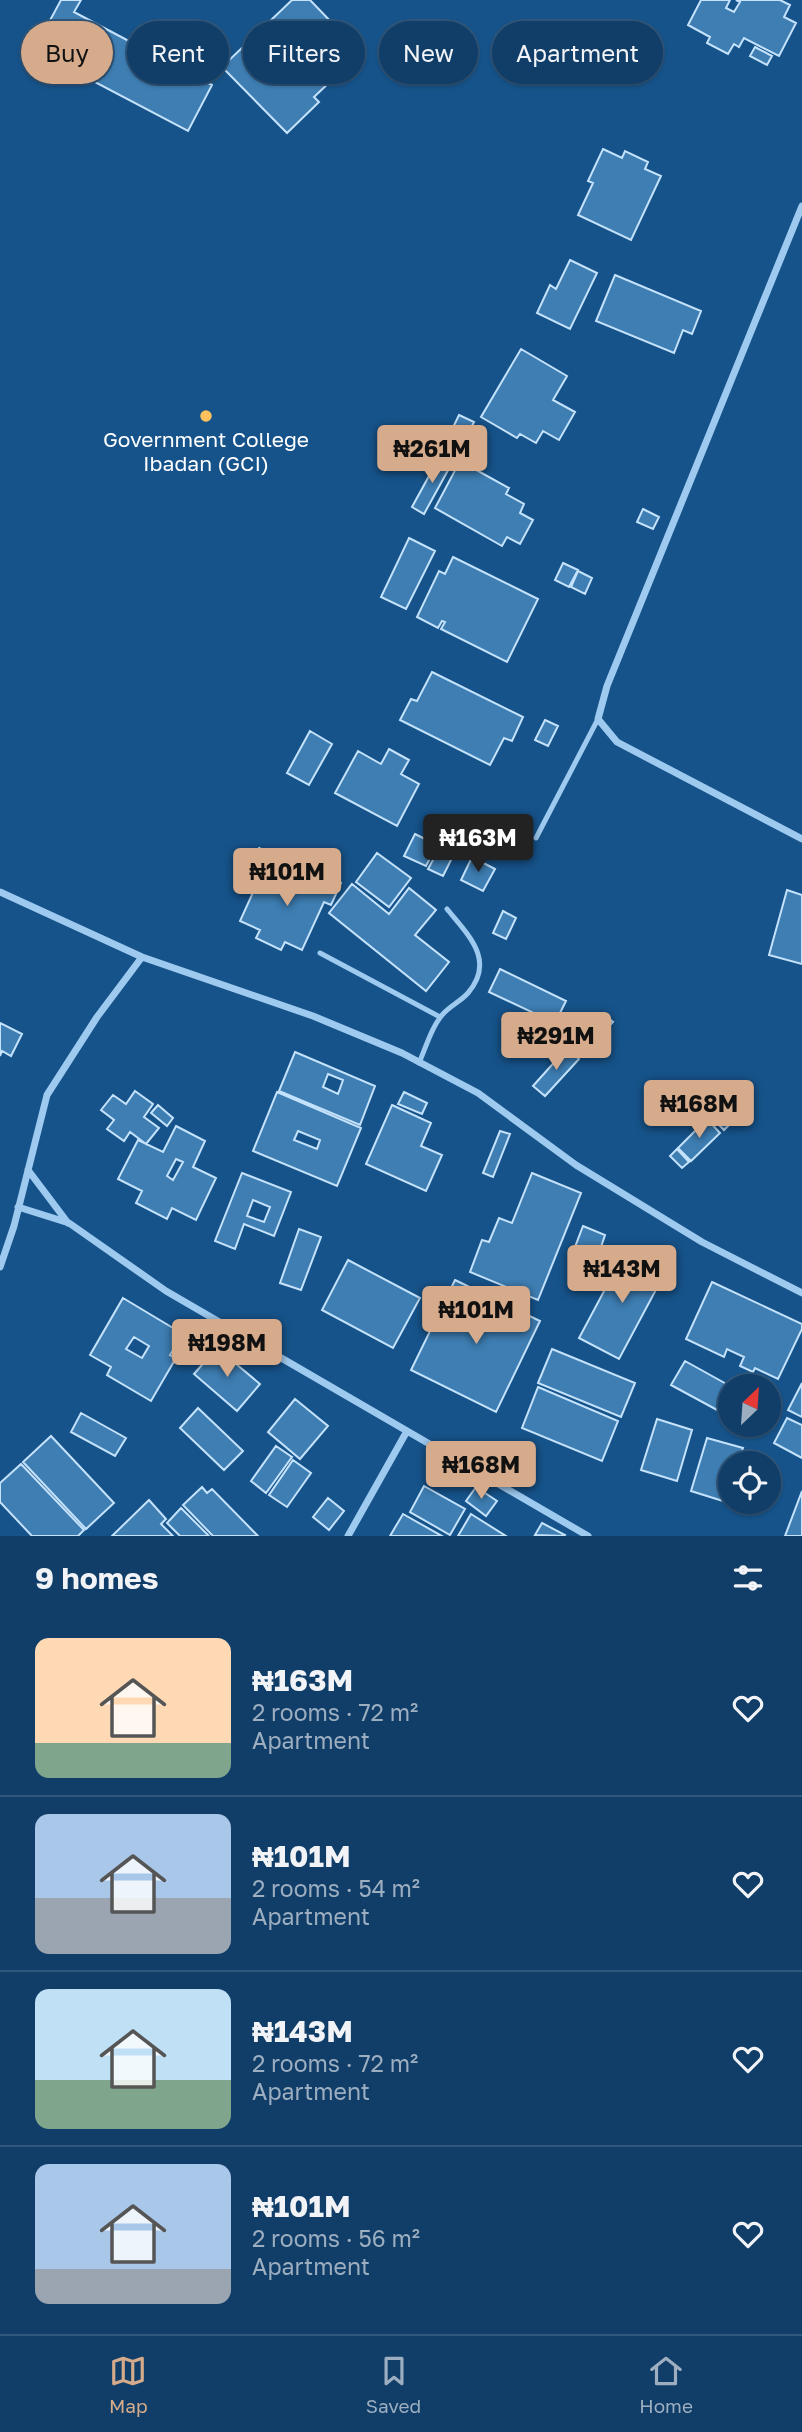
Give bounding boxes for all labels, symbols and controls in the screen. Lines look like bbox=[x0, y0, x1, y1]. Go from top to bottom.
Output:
chip: Buy bbox=[21, 21, 113, 84]
chip: Rent bbox=[127, 21, 229, 84]
chip: Filters bbox=[243, 21, 365, 84]
chip: New bbox=[379, 21, 478, 84]
chip: Apartment bbox=[492, 21, 663, 84]
marker: Government College Ibadan (GCI) bbox=[198, 408, 214, 424]
place label: Government College Ibadan (GCI) bbox=[103, 426, 309, 476]
pin: ₦261M bbox=[383, 426, 481, 485]
text: ₦261M bbox=[393, 434, 471, 462]
pin: ₦163M bbox=[429, 814, 527, 874]
text: ₦163M bbox=[439, 823, 517, 851]
pin: ₦101M bbox=[238, 848, 336, 908]
text: ₦101M bbox=[249, 857, 325, 885]
pin: ₦291M bbox=[507, 1012, 605, 1072]
text: ₦291M bbox=[517, 1021, 595, 1049]
pin: ₦168M bbox=[650, 1080, 748, 1140]
text: ₦168M bbox=[660, 1089, 738, 1117]
pin: ₦143M bbox=[573, 1246, 671, 1305]
text: ₦143M bbox=[583, 1254, 661, 1282]
pin: ₦101M bbox=[427, 1286, 525, 1346]
text: ₦101M bbox=[438, 1295, 514, 1323]
pin: ₦198M bbox=[178, 1320, 276, 1379]
text: ₦198M bbox=[188, 1328, 266, 1356]
north arrow bbox=[718, 1374, 780, 1437]
map controls bbox=[718, 1374, 781, 1514]
pin: ₦168M bbox=[432, 1442, 530, 1501]
text: ₦168M bbox=[442, 1450, 520, 1478]
button: locate bbox=[718, 1451, 781, 1514]
icon: filters bbox=[729, 1559, 767, 1597]
text: 9 homes bbox=[35, 1560, 158, 1596]
text: ₦163M bbox=[252, 1662, 353, 1698]
icon: home bbox=[91, 1666, 175, 1750]
icon: heart bbox=[729, 1689, 767, 1727]
text: 2 rooms · 72 m² bbox=[252, 1698, 418, 1726]
text: Apartment bbox=[252, 1726, 370, 1754]
text: ₦101M bbox=[252, 1838, 351, 1874]
icon: home bbox=[91, 1842, 175, 1926]
icon: heart bbox=[729, 1865, 767, 1903]
text: 2 rooms · 54 m² bbox=[252, 1874, 420, 1902]
text: Apartment bbox=[252, 1902, 370, 1930]
text: ₦143M bbox=[252, 2013, 353, 2049]
icon: home bbox=[91, 2017, 175, 2101]
icon: heart bbox=[729, 2040, 767, 2078]
text: 2 rooms · 72 m² bbox=[252, 2049, 418, 2077]
text: Apartment bbox=[252, 2077, 370, 2105]
text: ₦101M bbox=[252, 2188, 351, 2224]
icon: home bbox=[91, 2192, 175, 2276]
icon: heart bbox=[729, 2215, 767, 2253]
text: 2 rooms · 56 m² bbox=[252, 2224, 420, 2252]
text: Apartment bbox=[252, 2252, 370, 2280]
tab: Map bbox=[109, 2352, 148, 2417]
tab: Saved bbox=[366, 2352, 421, 2417]
tab: Home bbox=[639, 2352, 693, 2417]

